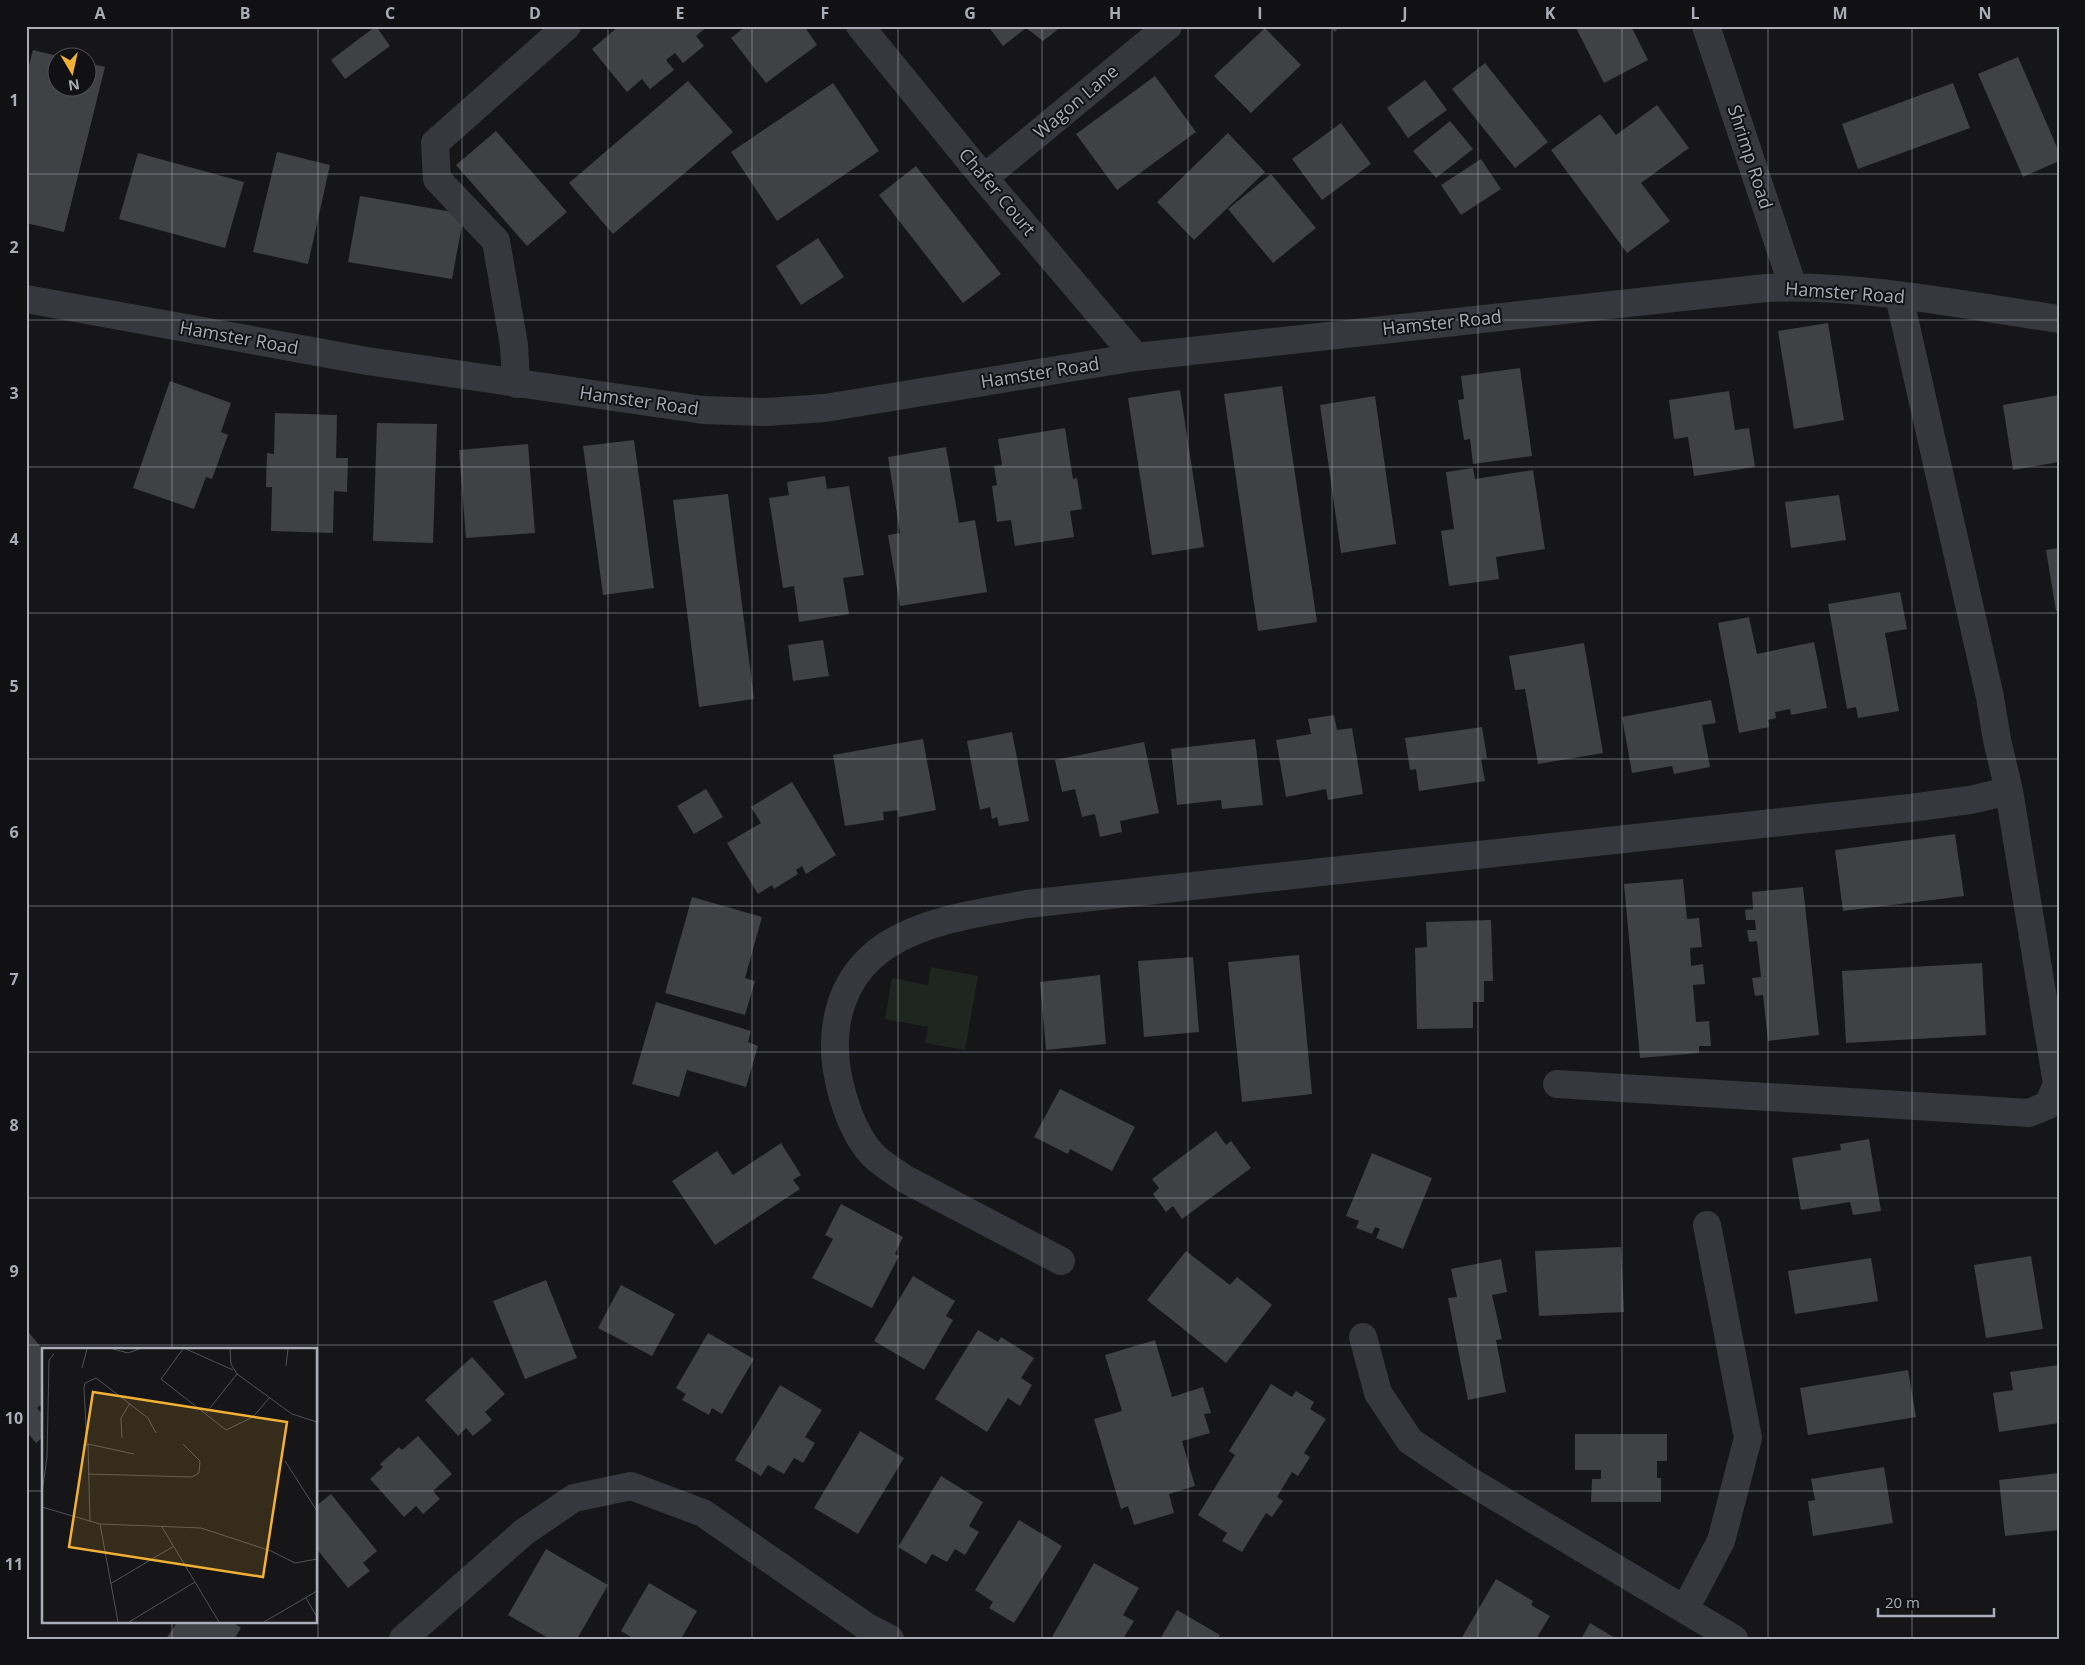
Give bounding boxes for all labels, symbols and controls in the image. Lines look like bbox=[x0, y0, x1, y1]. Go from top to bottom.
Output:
text: A bbox=[94, 2, 106, 24]
text: B bbox=[240, 2, 250, 24]
text: C bbox=[385, 2, 395, 24]
text: D bbox=[529, 2, 541, 24]
text: E bbox=[676, 2, 685, 24]
text: F bbox=[821, 2, 829, 24]
text: G bbox=[964, 2, 976, 24]
text: H bbox=[1109, 2, 1121, 24]
text: I bbox=[1257, 2, 1263, 24]
text: J bbox=[1400, 2, 1408, 24]
text: K bbox=[1545, 2, 1556, 24]
text: L bbox=[1690, 2, 1700, 24]
text: M bbox=[1832, 2, 1848, 24]
text: N bbox=[1978, 2, 1992, 24]
north arrow bbox=[48, 48, 98, 98]
street label: Wagon Lane bbox=[1028, 59, 1123, 144]
text: N bbox=[67, 75, 81, 96]
text: 1 bbox=[9, 89, 19, 111]
street label: Shrimp Road bbox=[1723, 102, 1779, 212]
street label: Chafer Court bbox=[954, 142, 1042, 240]
text: 2 bbox=[9, 236, 19, 258]
street label: Hamster Road bbox=[1784, 276, 1906, 308]
street label: Hamster Road bbox=[1381, 304, 1503, 340]
street label: Hamster Road bbox=[178, 315, 300, 359]
street label: Hamster Road bbox=[979, 351, 1101, 393]
street label: Hamster Road bbox=[578, 380, 700, 420]
text: 3 bbox=[9, 382, 19, 404]
text: 4 bbox=[9, 528, 19, 550]
text: 5 bbox=[9, 675, 19, 697]
text: 6 bbox=[9, 821, 19, 843]
text: 7 bbox=[9, 968, 19, 990]
text: 8 bbox=[9, 1114, 19, 1136]
text: 9 bbox=[9, 1260, 19, 1282]
inset map bbox=[42, 1348, 318, 1622]
text: 10 bbox=[5, 1407, 23, 1429]
text: 11 bbox=[5, 1553, 23, 1575]
scale bar bbox=[1878, 1585, 1994, 1617]
text: 20 m bbox=[1885, 1592, 1920, 1612]

